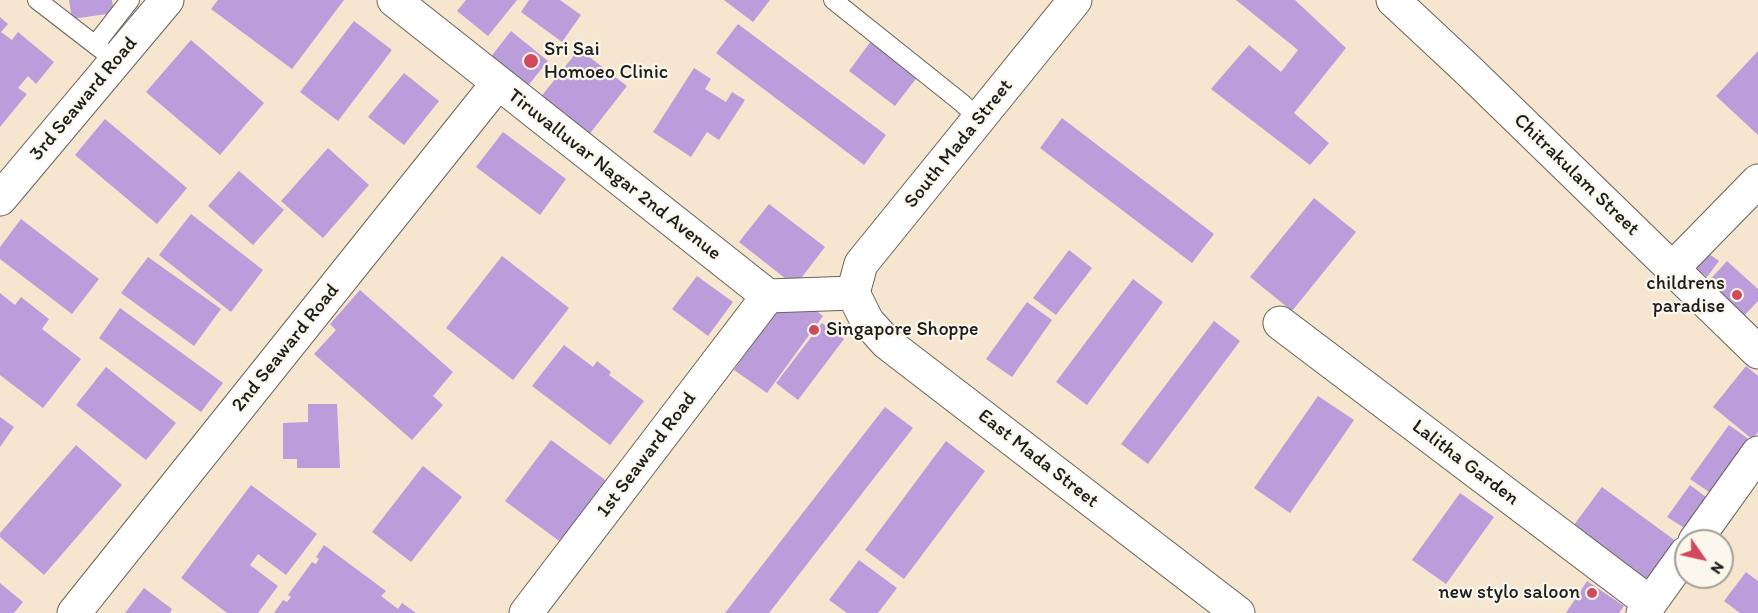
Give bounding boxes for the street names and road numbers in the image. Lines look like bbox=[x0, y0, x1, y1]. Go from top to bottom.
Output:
street label: 3rd Seaward Road bbox=[25, 32, 143, 166]
street label: South Mada Street bbox=[900, 75, 1018, 213]
street label: Tiruvalluvar Nagar 2nd Avenue bbox=[502, 84, 726, 266]
street label: Chitrakulam Street bbox=[1508, 109, 1644, 241]
street label: 2nd Seaward Road bbox=[227, 279, 345, 417]
street label: 1st Seaward Road bbox=[592, 388, 702, 522]
street label: East Mada Street bbox=[973, 404, 1103, 514]
street label: Lalitha Garden bbox=[1407, 415, 1523, 511]

